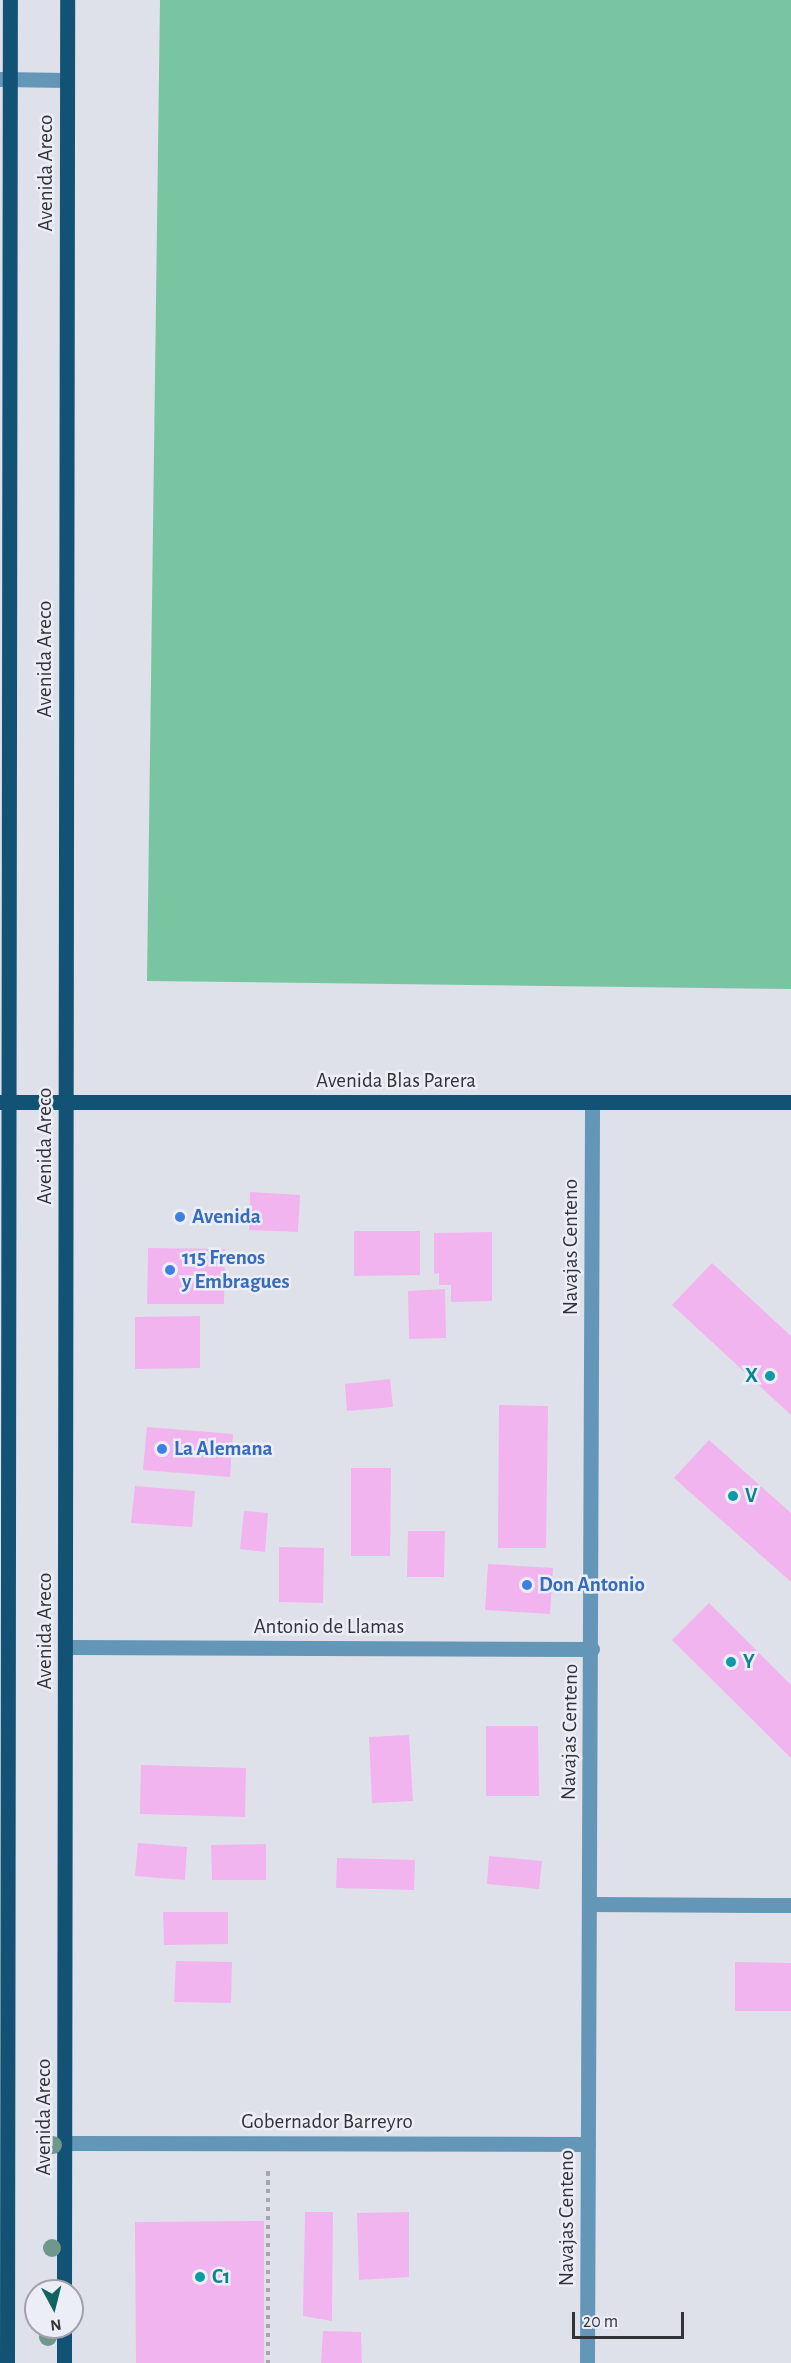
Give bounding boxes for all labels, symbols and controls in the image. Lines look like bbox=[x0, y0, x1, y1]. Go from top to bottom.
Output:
street label: Avenida Areco bbox=[33, 115, 59, 231]
street label: Avenida Areco bbox=[32, 601, 58, 717]
street label: Avenida Blas Parera bbox=[316, 1068, 476, 1094]
street label: Avenida Areco bbox=[32, 1088, 58, 1204]
street label: Navajas Centeno bbox=[558, 1179, 584, 1315]
place label: Avenida bbox=[192, 1204, 261, 1230]
marker: Avenida bbox=[173, 1210, 187, 1224]
place label: 115 Frenos y Embragues bbox=[182, 1245, 289, 1295]
marker: 115 Frenos y Embragues bbox=[163, 1263, 177, 1277]
place label: X bbox=[745, 1363, 758, 1389]
marker: X bbox=[763, 1369, 777, 1383]
place label: La Alemana bbox=[174, 1436, 273, 1462]
marker: La Alemana bbox=[155, 1442, 169, 1456]
place label: V bbox=[745, 1483, 757, 1509]
marker: V bbox=[726, 1489, 740, 1503]
place label: Don Antonio bbox=[539, 1572, 645, 1598]
street label: Avenida Areco bbox=[32, 1573, 58, 1689]
marker: Don Antonio bbox=[520, 1578, 534, 1592]
street label: Antonio de Llamas bbox=[254, 1614, 404, 1640]
place label: Y bbox=[743, 1649, 755, 1675]
marker: Y bbox=[724, 1655, 738, 1669]
street label: Navajas Centeno bbox=[556, 1664, 584, 1800]
street label: Avenida Areco bbox=[31, 2059, 57, 2175]
street label: Gobernador Barreyro bbox=[241, 2109, 413, 2135]
street label: Navajas Centeno bbox=[554, 2150, 580, 2286]
place label: C1 bbox=[212, 2264, 230, 2290]
marker: C1 bbox=[193, 2270, 207, 2284]
north arrow bbox=[24, 2279, 84, 2339]
scale bar bbox=[575, 2300, 688, 2338]
text: 20 m bbox=[583, 2313, 618, 2331]
text: N bbox=[49, 2316, 62, 2333]

